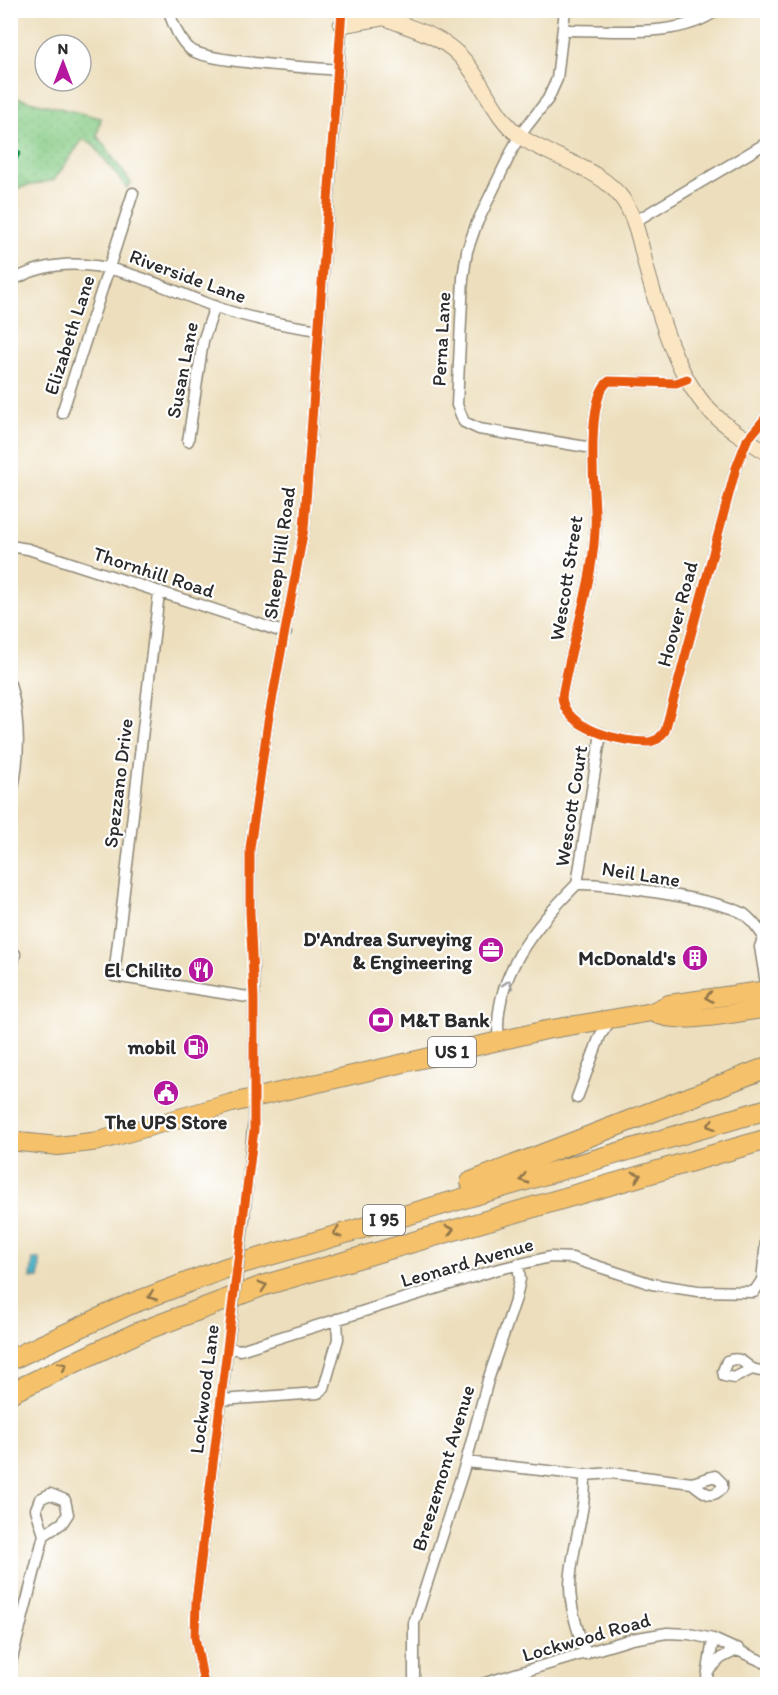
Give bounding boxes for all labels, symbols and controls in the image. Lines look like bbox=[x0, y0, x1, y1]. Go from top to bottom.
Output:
north arrow bbox=[33, 33, 93, 93]
text: N bbox=[58, 39, 68, 58]
street label: Riverside Lane bbox=[126, 244, 250, 308]
street label: Elizabeth Lane bbox=[38, 272, 100, 398]
street label: Perna Lane bbox=[427, 291, 455, 387]
street label: Susan Lane bbox=[161, 320, 203, 420]
street label: Sheep Hill Road bbox=[258, 485, 300, 621]
street label: Wescott Street bbox=[544, 513, 588, 642]
street label: Thornhill Road bbox=[90, 541, 218, 603]
street label: Hoover Road bbox=[651, 559, 703, 669]
street label: Spezzano Drive bbox=[98, 717, 138, 849]
street label: Wescott Court bbox=[550, 743, 593, 868]
street label: Neil Lane bbox=[600, 856, 682, 892]
place label: D'Andrea Surveying & Engineering bbox=[303, 927, 473, 975]
office icon: D'Andrea Surveying & Engineering bbox=[476, 935, 506, 965]
building icon: McDonald's bbox=[680, 943, 710, 973]
place label: McDonald's bbox=[578, 946, 676, 970]
restaurant icon: El Chilito bbox=[186, 955, 216, 985]
place label: El Chilito bbox=[104, 958, 182, 982]
one-way arrow bbox=[500, 979, 513, 990]
one-way arrow bbox=[704, 991, 713, 1003]
bank icon: M&T Bank bbox=[366, 1005, 396, 1035]
place label: M&T Bank bbox=[400, 1008, 490, 1032]
fuel station icon: mobil bbox=[181, 1032, 211, 1062]
place label: mobil bbox=[127, 1035, 176, 1059]
road number: US 1 bbox=[428, 1037, 476, 1067]
public building icon: The UPS Store bbox=[151, 1078, 181, 1108]
place label: The UPS Store bbox=[104, 1110, 228, 1134]
one-way arrow bbox=[706, 1118, 717, 1130]
one-way arrow bbox=[631, 1171, 642, 1183]
one-way arrow bbox=[519, 1172, 530, 1184]
road number: I 95 bbox=[363, 1205, 405, 1235]
one-way arrow bbox=[444, 1225, 455, 1237]
one-way arrow bbox=[332, 1226, 342, 1238]
street label: Leonard Avenue bbox=[398, 1232, 536, 1292]
one-way arrow bbox=[257, 1280, 268, 1293]
one-way arrow bbox=[147, 1289, 158, 1301]
street label: Lockwood Lane bbox=[184, 1323, 224, 1455]
one-way arrow bbox=[56, 1362, 67, 1374]
street label: Breezemont Avenue bbox=[406, 1382, 480, 1554]
street label: Lockwood Road bbox=[519, 1607, 653, 1667]

